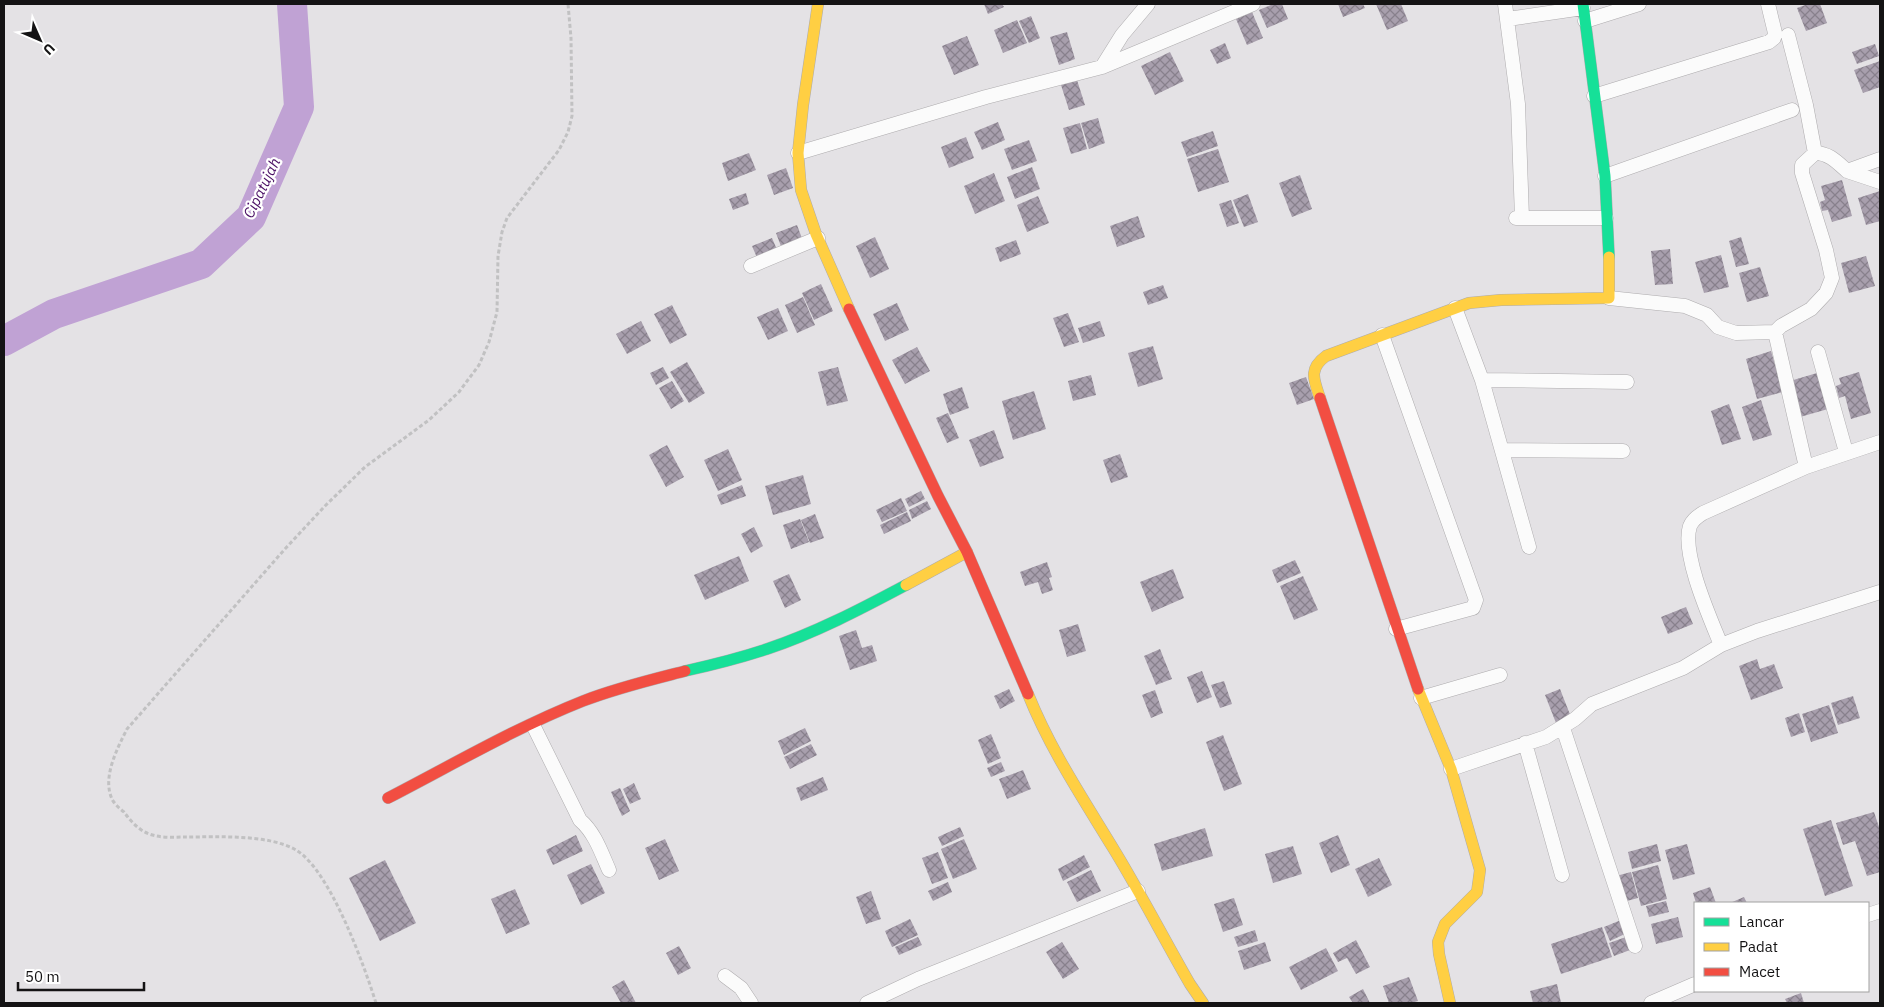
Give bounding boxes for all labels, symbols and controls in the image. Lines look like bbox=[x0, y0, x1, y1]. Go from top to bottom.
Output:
north arrow bbox=[15, 15, 65, 65]
text: U bbox=[39, 39, 59, 59]
water label: Cipatujah bbox=[239, 155, 284, 221]
legend bbox=[1694, 902, 1869, 992]
text: Lancar bbox=[1739, 912, 1785, 931]
text: Padat bbox=[1739, 937, 1778, 956]
scale bar bbox=[18, 960, 144, 992]
text: Macet bbox=[1739, 962, 1780, 981]
text: 50 m bbox=[25, 967, 60, 986]

